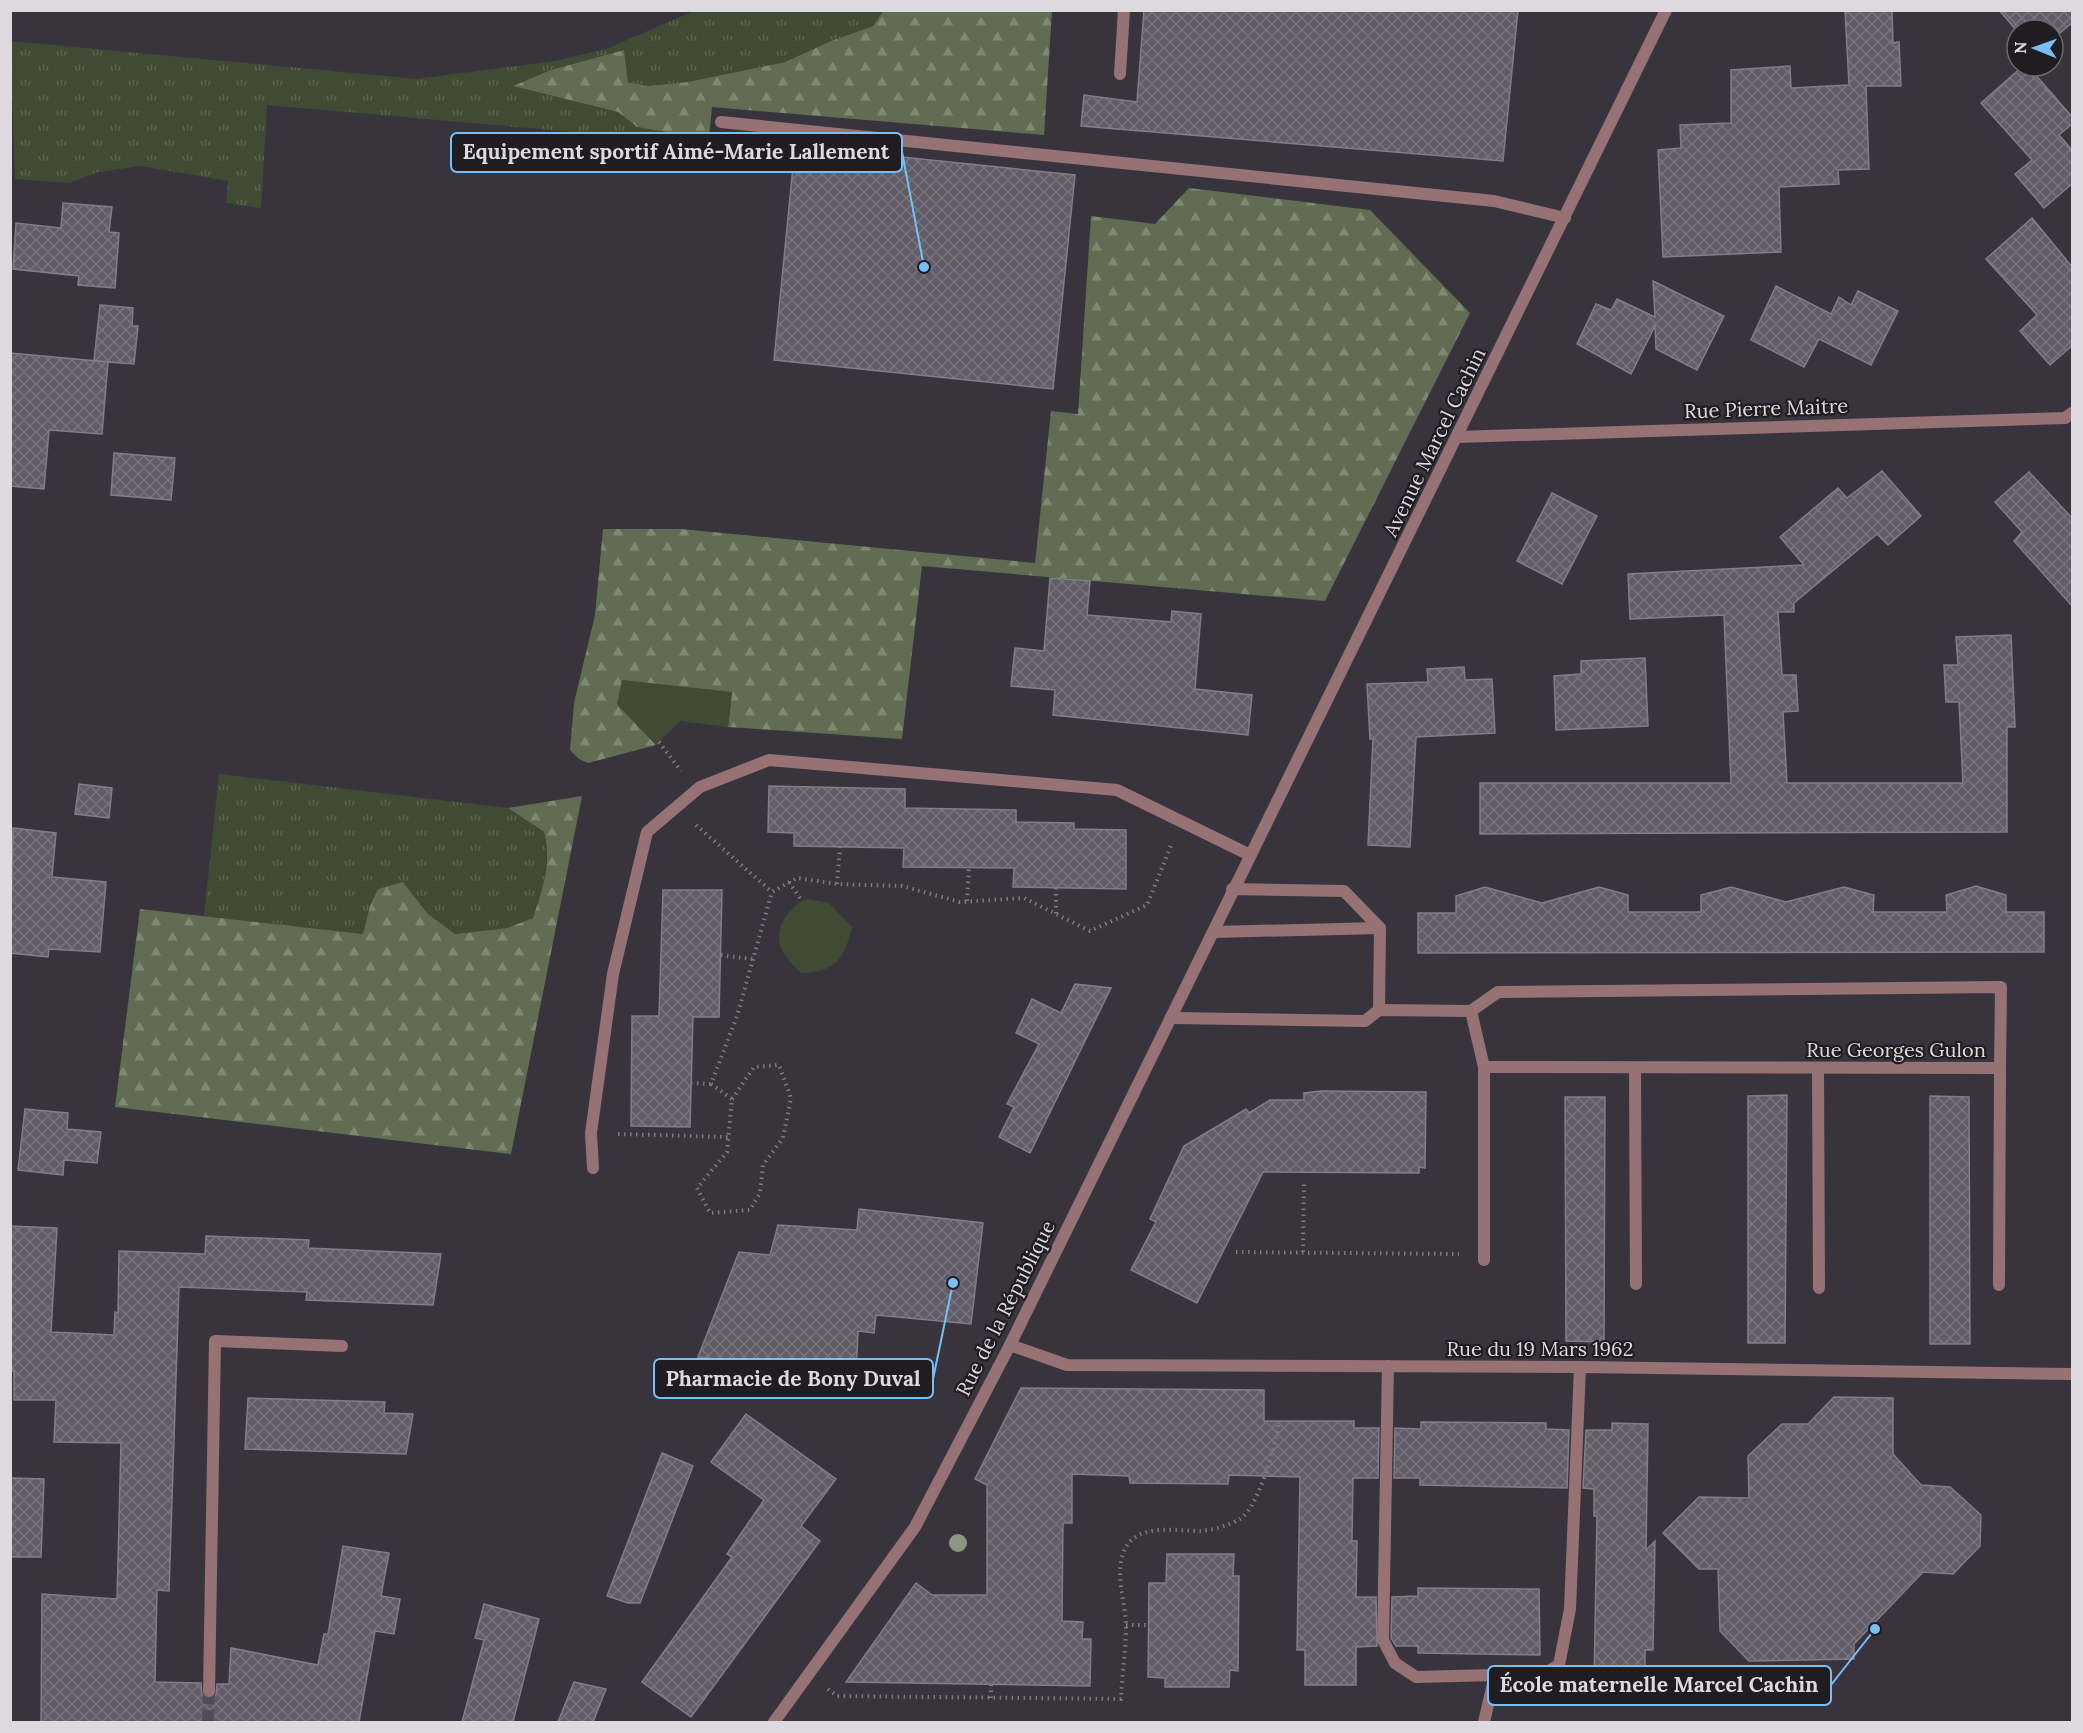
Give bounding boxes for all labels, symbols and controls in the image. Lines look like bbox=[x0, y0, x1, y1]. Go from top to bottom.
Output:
north arrow bbox=[2005, 18, 2065, 78]
text: N bbox=[2010, 41, 2030, 54]
callout: Equipement sportif Aimé-Marie Lallement bbox=[451, 133, 902, 172]
text: Equipement sportif Aimé-Marie Lallement bbox=[463, 138, 890, 165]
street label: Avenue Marcel Cachin bbox=[1377, 343, 1491, 541]
street label: Rue Pierre Maitre bbox=[1684, 393, 1849, 423]
street label: Rue Georges Gulon bbox=[1806, 1037, 1986, 1062]
street label: Rue de la République bbox=[950, 1216, 1060, 1400]
street label: Rue du 19 Mars 1962 bbox=[1447, 1336, 1633, 1361]
callout: Pharmacie de Bony Duval bbox=[654, 1359, 933, 1398]
text: Pharmacie de Bony Duval bbox=[665, 1365, 921, 1392]
callout: École maternelle Marcel Cachin bbox=[1488, 1666, 1831, 1705]
text: École maternelle Marcel Cachin bbox=[1499, 1671, 1819, 1698]

